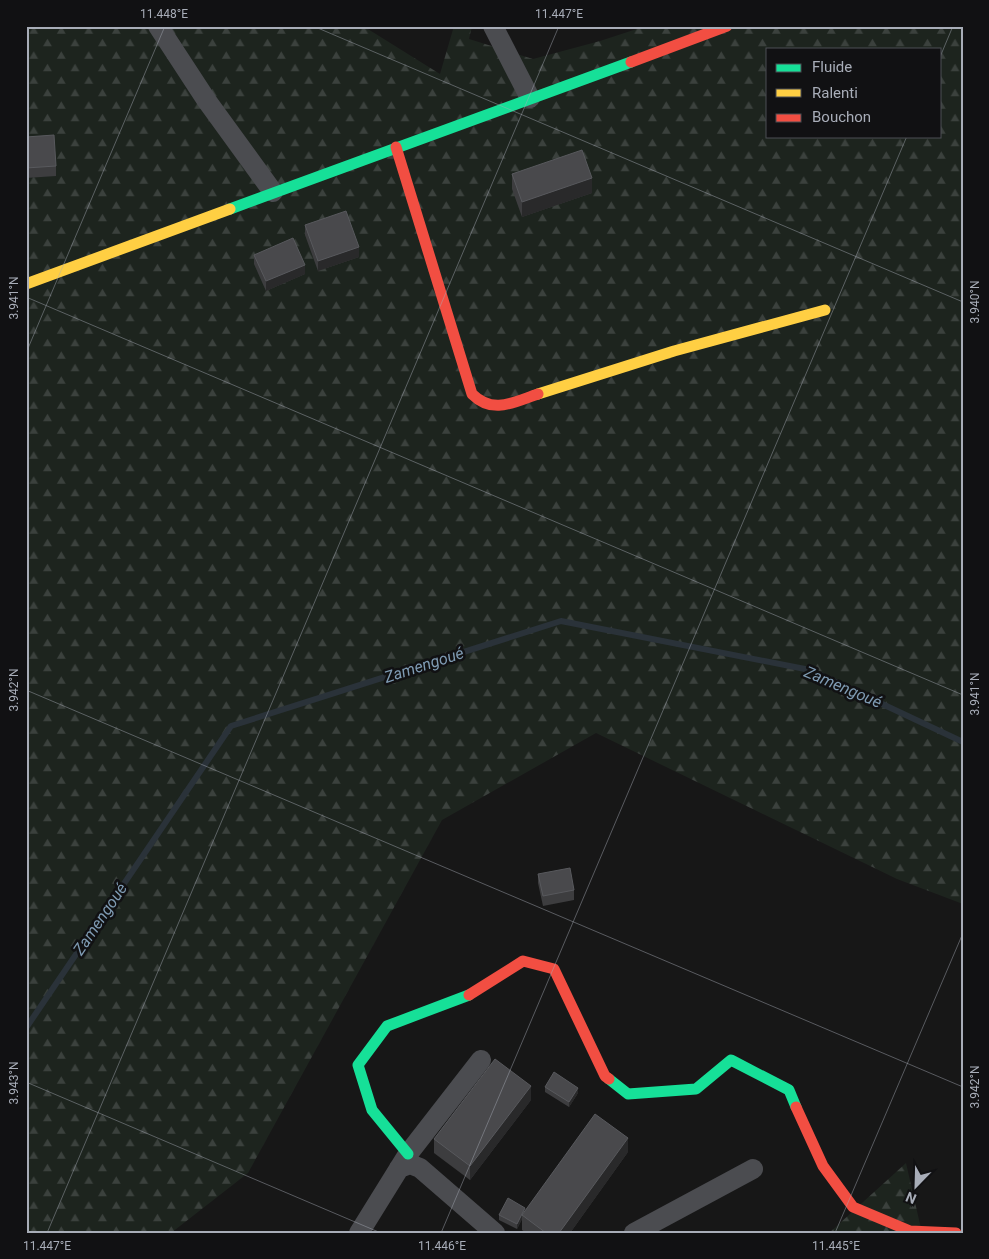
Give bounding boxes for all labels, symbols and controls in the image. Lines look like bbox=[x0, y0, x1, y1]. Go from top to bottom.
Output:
text: 11.448°E bbox=[140, 7, 188, 21]
text: 11.447°E bbox=[535, 7, 583, 21]
legend bbox=[766, 48, 942, 138]
text: Fluide bbox=[812, 58, 852, 76]
text: Ralenti bbox=[812, 84, 858, 102]
text: Bouchon bbox=[812, 108, 871, 126]
text: 3.941°N bbox=[7, 276, 21, 320]
text: 3.940°N bbox=[968, 280, 982, 324]
water label: Zamengoué bbox=[381, 643, 466, 687]
water label: Zamengoué bbox=[800, 662, 885, 712]
text: 3.942°N bbox=[7, 668, 21, 712]
text: 3.941°N bbox=[968, 672, 982, 716]
water label: Zamengoué bbox=[68, 879, 131, 959]
text: 3.943°N bbox=[7, 1061, 21, 1105]
text: 3.942°N bbox=[968, 1065, 982, 1109]
north arrow bbox=[892, 1162, 942, 1212]
text: N bbox=[903, 1189, 919, 1207]
text: 11.447°E bbox=[23, 1239, 71, 1253]
text: 11.446°E bbox=[418, 1239, 466, 1253]
text: 11.445°E bbox=[812, 1239, 860, 1253]

